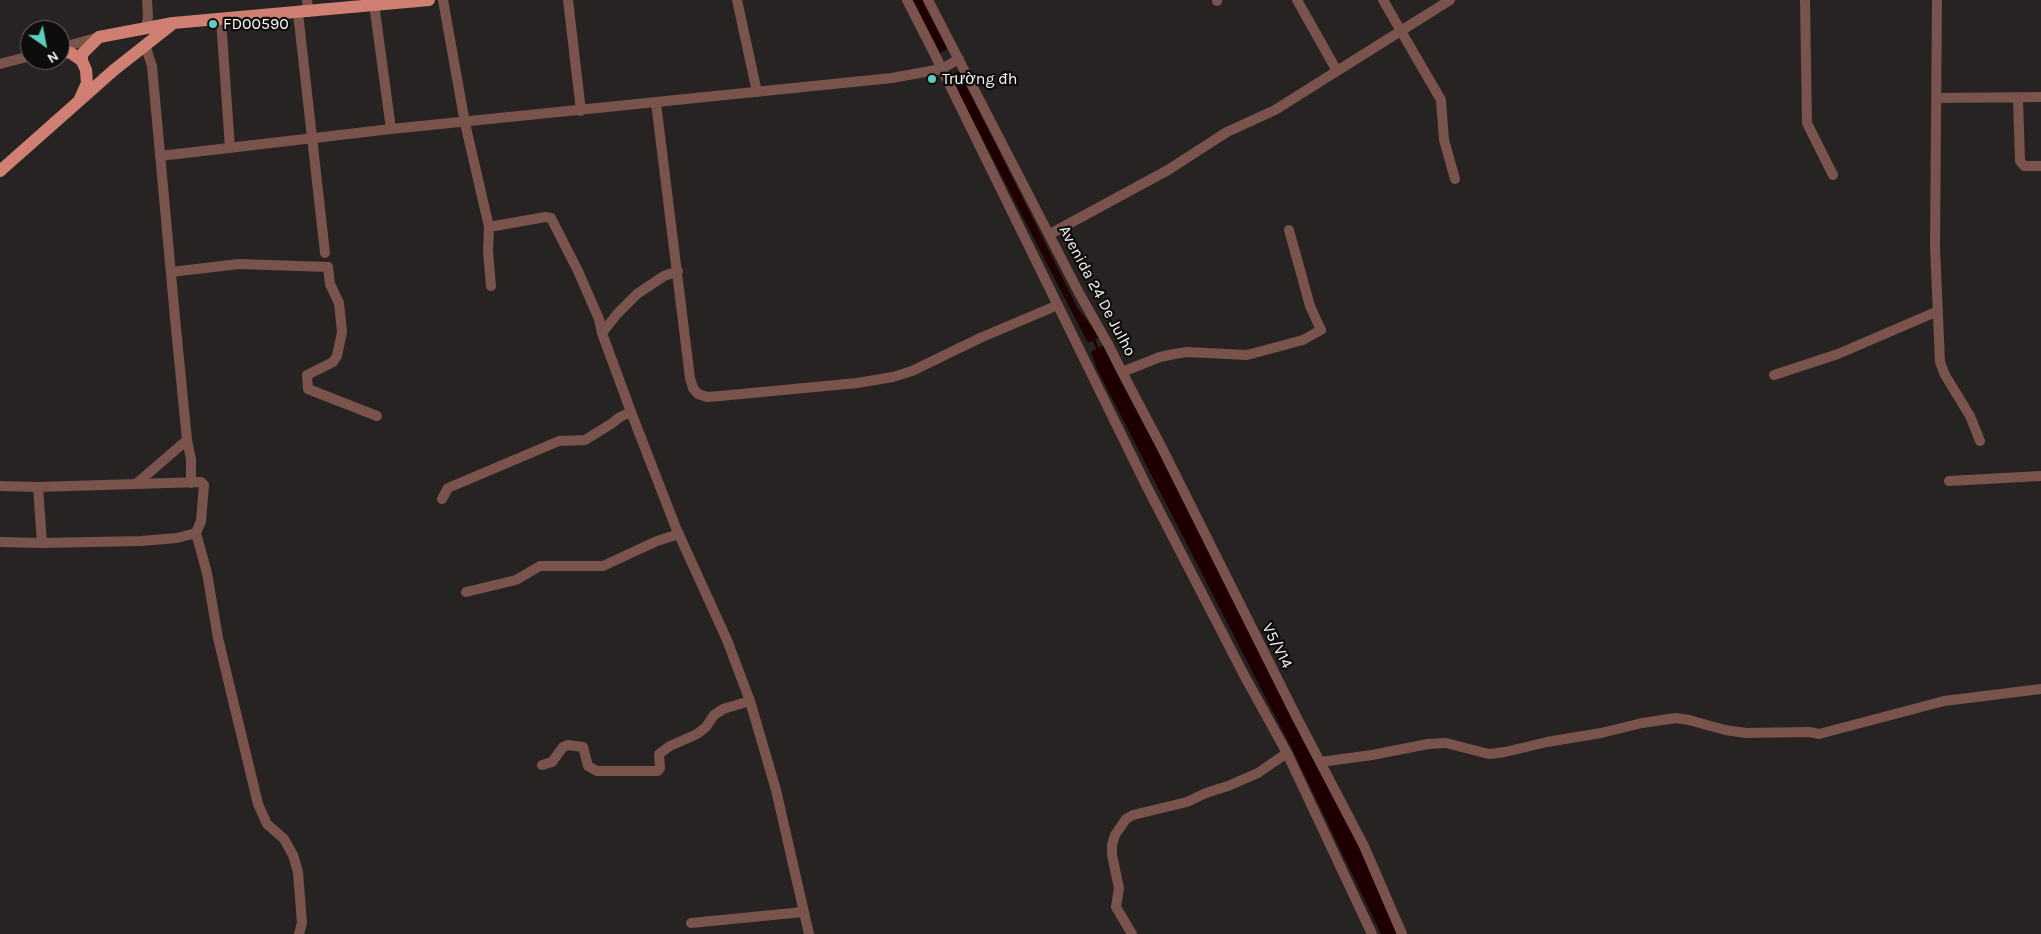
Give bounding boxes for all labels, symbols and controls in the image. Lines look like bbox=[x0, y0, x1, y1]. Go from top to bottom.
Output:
place label: FD00590 bbox=[223, 14, 289, 34]
marker: FD00590 bbox=[207, 18, 219, 30]
north arrow bbox=[20, 20, 70, 70]
text: N bbox=[44, 47, 62, 67]
place label: Trường đh bbox=[942, 69, 1017, 89]
marker: Trường đh bbox=[926, 73, 938, 85]
street label: Avenida 24 De Julho bbox=[1054, 222, 1140, 360]
street label: V5/V14 bbox=[1258, 620, 1296, 672]

